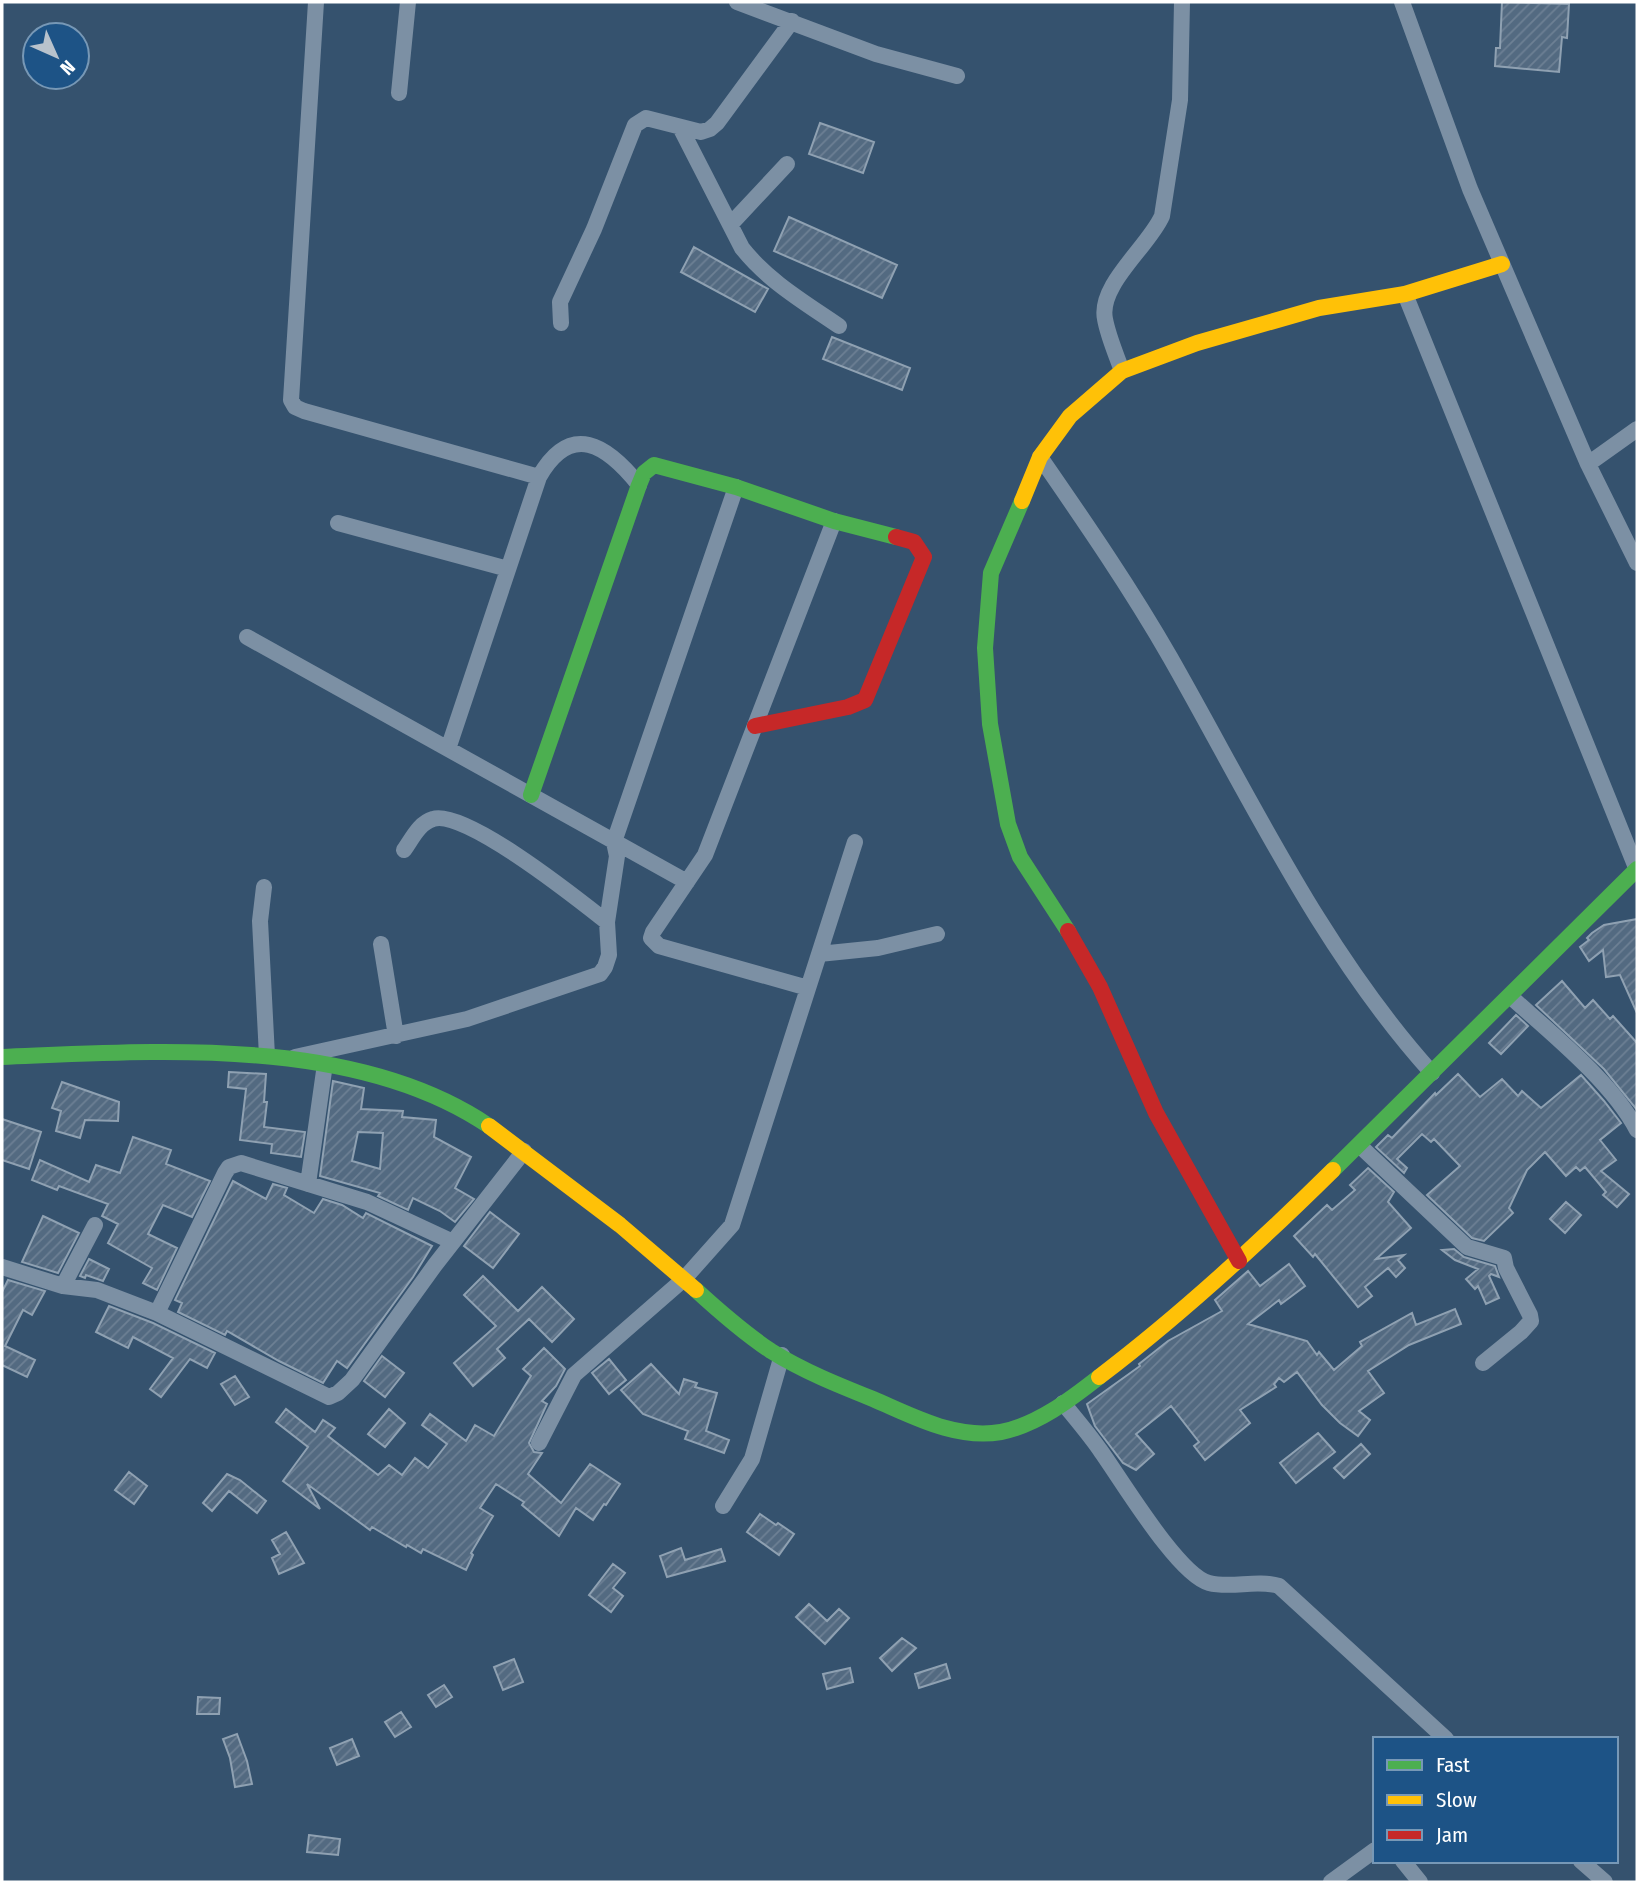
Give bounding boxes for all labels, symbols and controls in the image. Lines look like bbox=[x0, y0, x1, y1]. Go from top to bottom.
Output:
north arrow bbox=[21, 21, 91, 91]
text: N bbox=[56, 56, 80, 80]
legend bbox=[1373, 1737, 1618, 1863]
text: Fast bbox=[1436, 1752, 1470, 1778]
text: Slow bbox=[1436, 1787, 1477, 1813]
text: Jam bbox=[1436, 1822, 1468, 1848]

